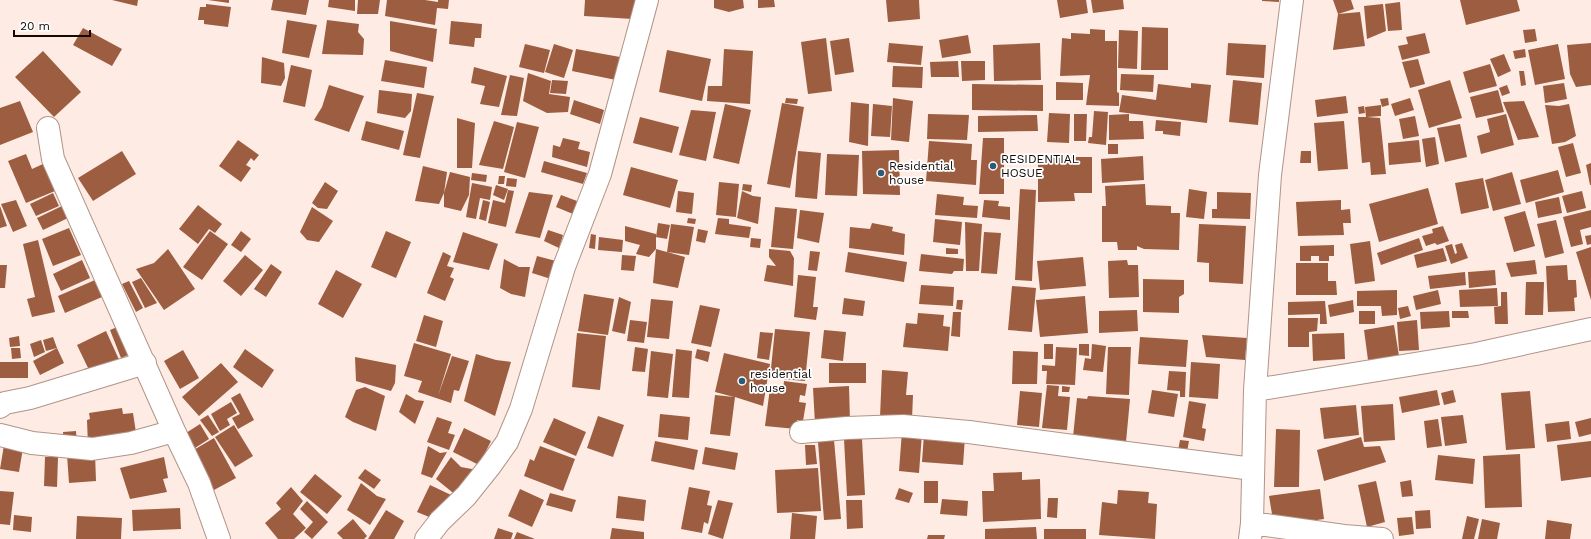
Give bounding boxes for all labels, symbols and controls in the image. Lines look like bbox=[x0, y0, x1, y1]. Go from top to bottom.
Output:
scale bar bbox=[14, 12, 90, 38]
text: 20 m bbox=[20, 19, 50, 33]
place label: RESIDENTIAL HOSUE bbox=[1001, 152, 1079, 180]
place label: Residential house bbox=[889, 159, 954, 187]
marker: RESIDENTIAL HOSUE bbox=[988, 161, 998, 171]
marker: Residential house bbox=[876, 168, 886, 178]
place label: residential house bbox=[750, 367, 812, 395]
marker: residential house bbox=[737, 376, 747, 386]

